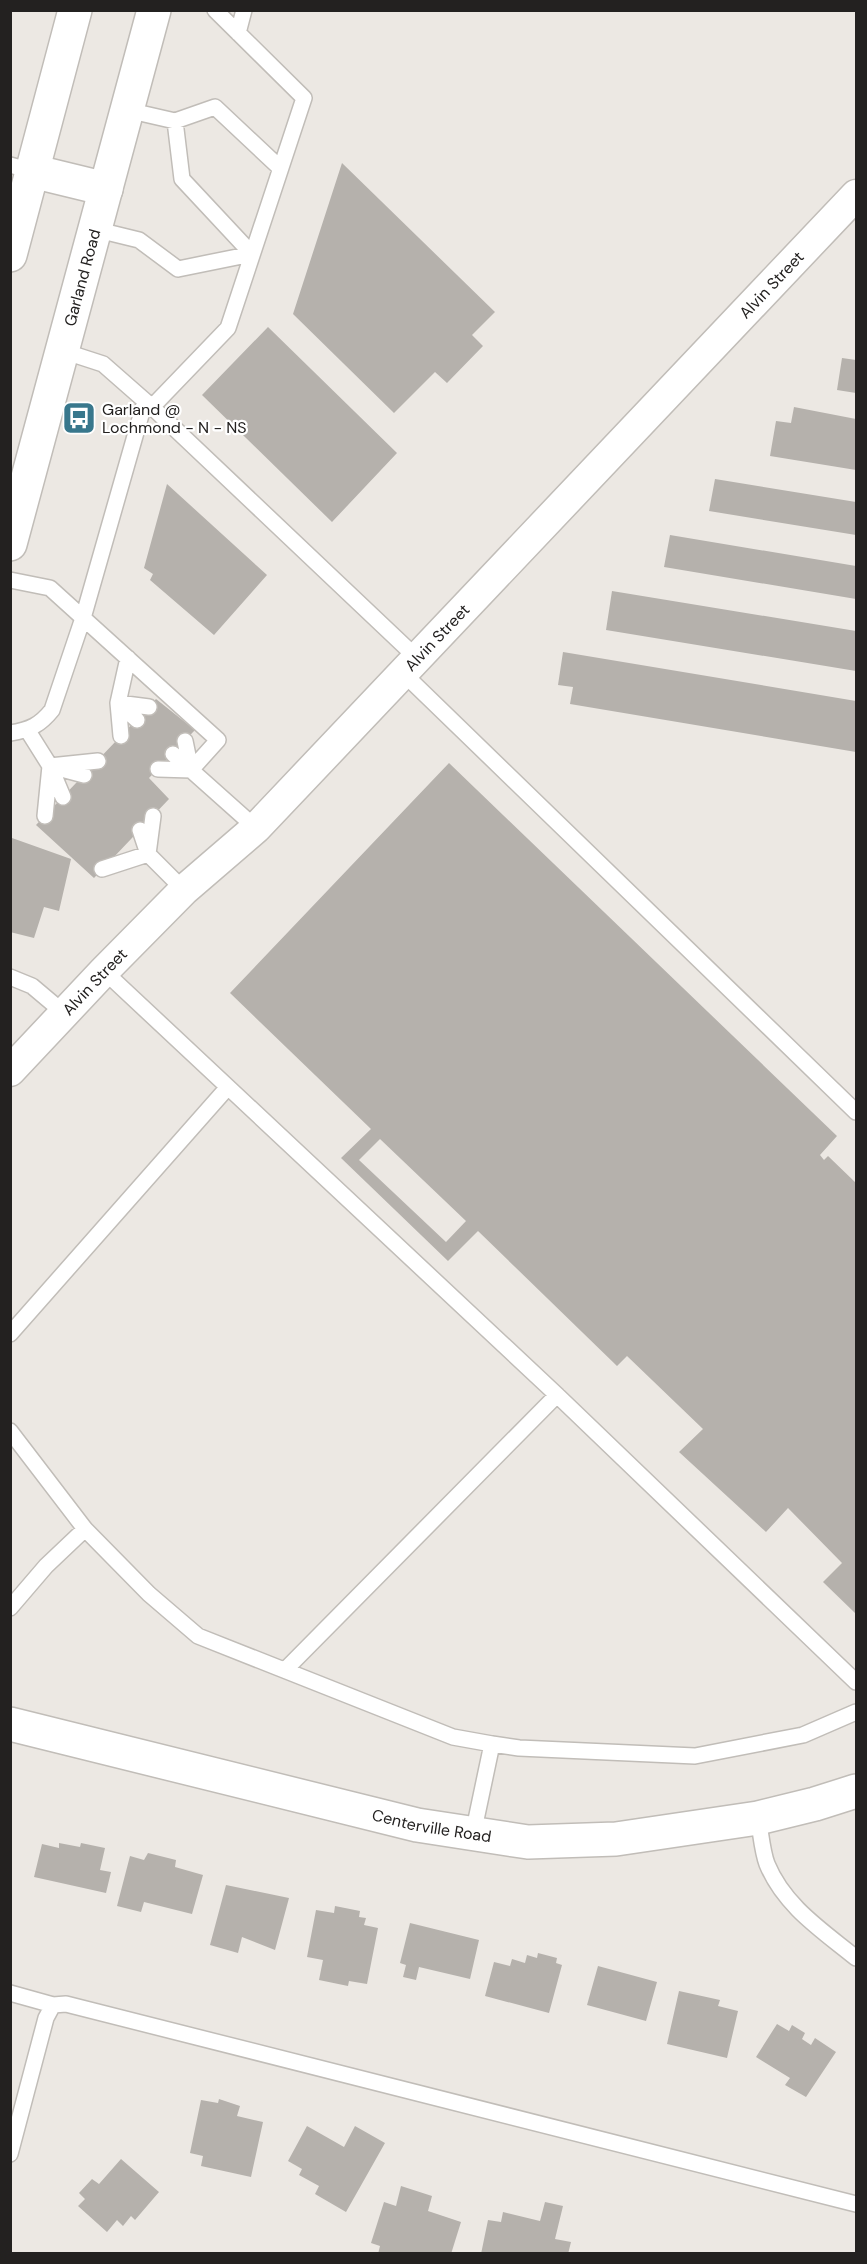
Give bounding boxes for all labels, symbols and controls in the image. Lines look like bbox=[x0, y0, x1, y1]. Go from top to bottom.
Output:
street label: Garland Road bbox=[59, 227, 105, 329]
street label: Alvin Street bbox=[735, 247, 809, 323]
place label: Garland @ Lochmond - N - NS bbox=[102, 399, 247, 438]
bus stop icon: Garland @ Lochmond - N - NS bbox=[61, 400, 97, 436]
street label: Alvin Street bbox=[400, 599, 474, 676]
street label: Alvin Street bbox=[58, 944, 132, 1020]
street label: Centerville Road bbox=[370, 1804, 493, 1847]

